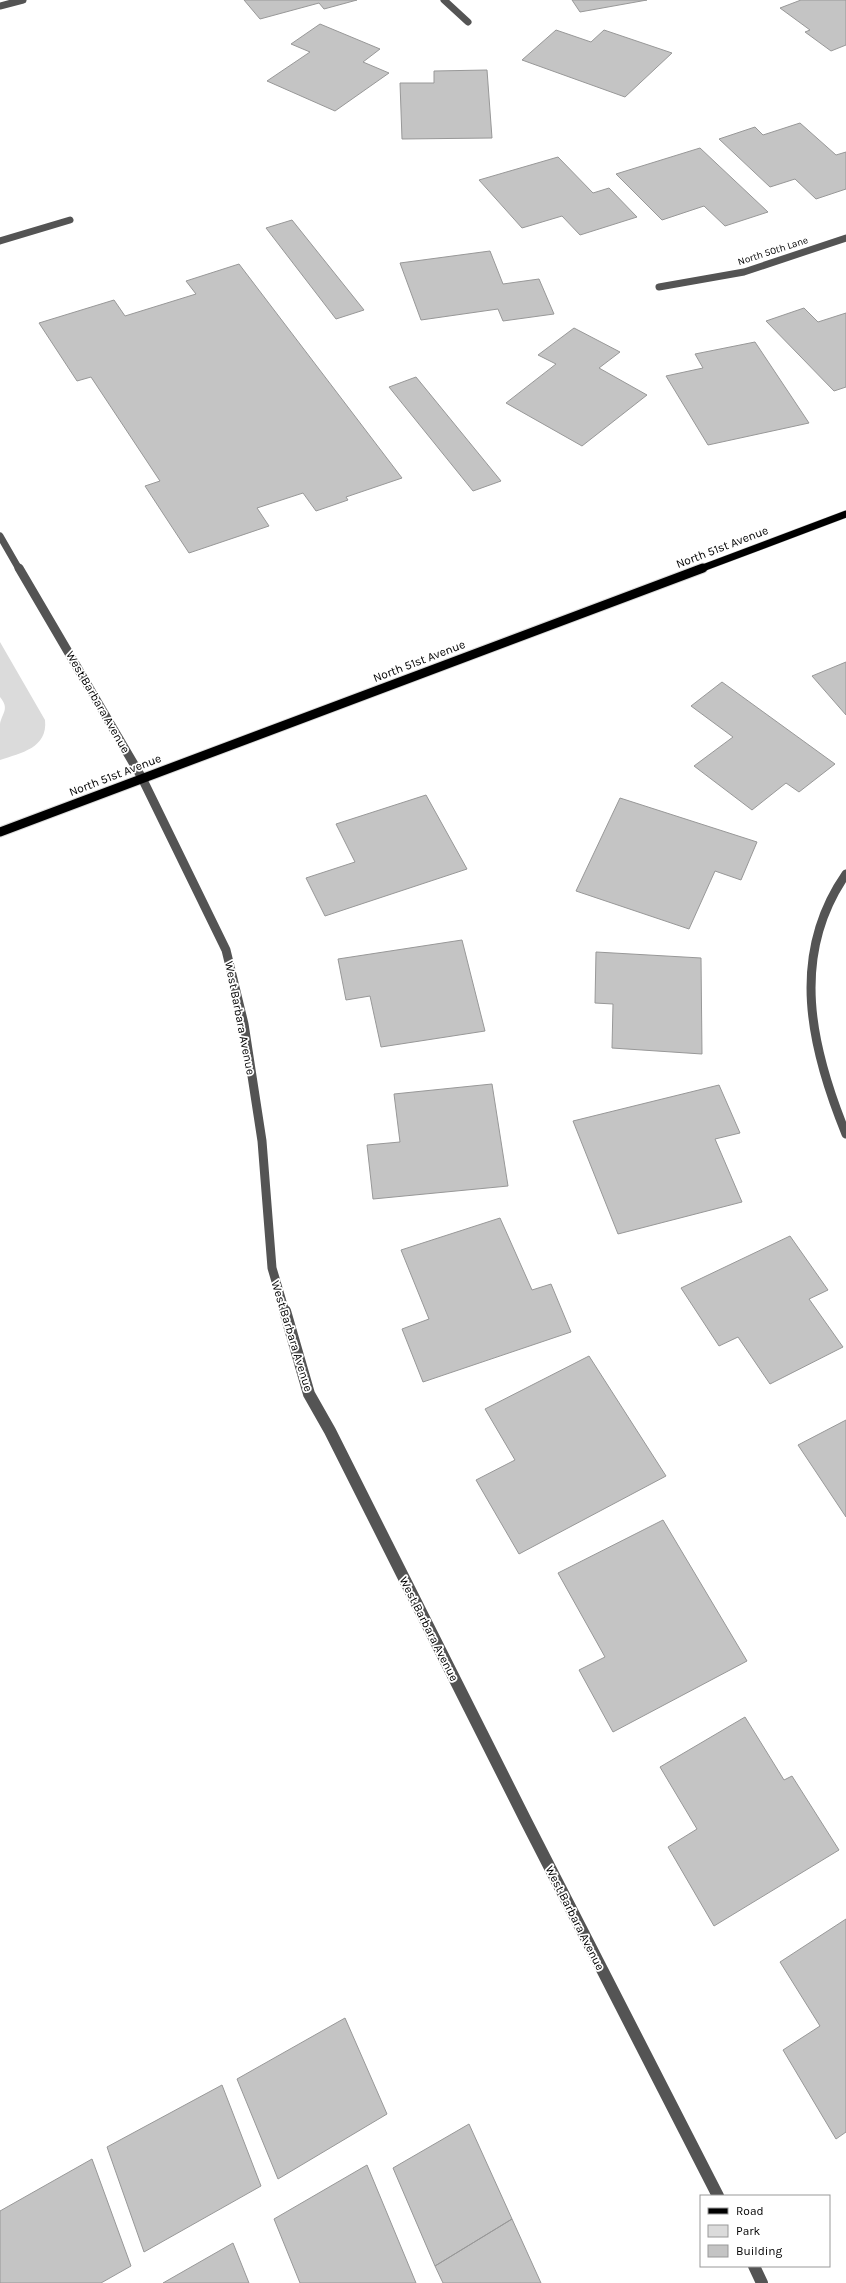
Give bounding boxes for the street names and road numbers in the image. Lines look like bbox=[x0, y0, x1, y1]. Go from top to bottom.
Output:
street label: North 50th Lane bbox=[736, 234, 810, 268]
street label: North 51st Avenue bbox=[674, 523, 770, 571]
street label: North 51st Avenue bbox=[371, 637, 467, 685]
street label: West Barbara Avenue bbox=[63, 648, 133, 756]
street label: North 51st Avenue bbox=[67, 751, 163, 799]
street label: West Barbara Avenue bbox=[222, 960, 258, 1076]
street label: West Barbara Avenue bbox=[268, 1279, 316, 1393]
street label: West Barbara Avenue bbox=[397, 1574, 461, 1684]
street label: West Barbara Avenue bbox=[543, 1863, 607, 1973]

